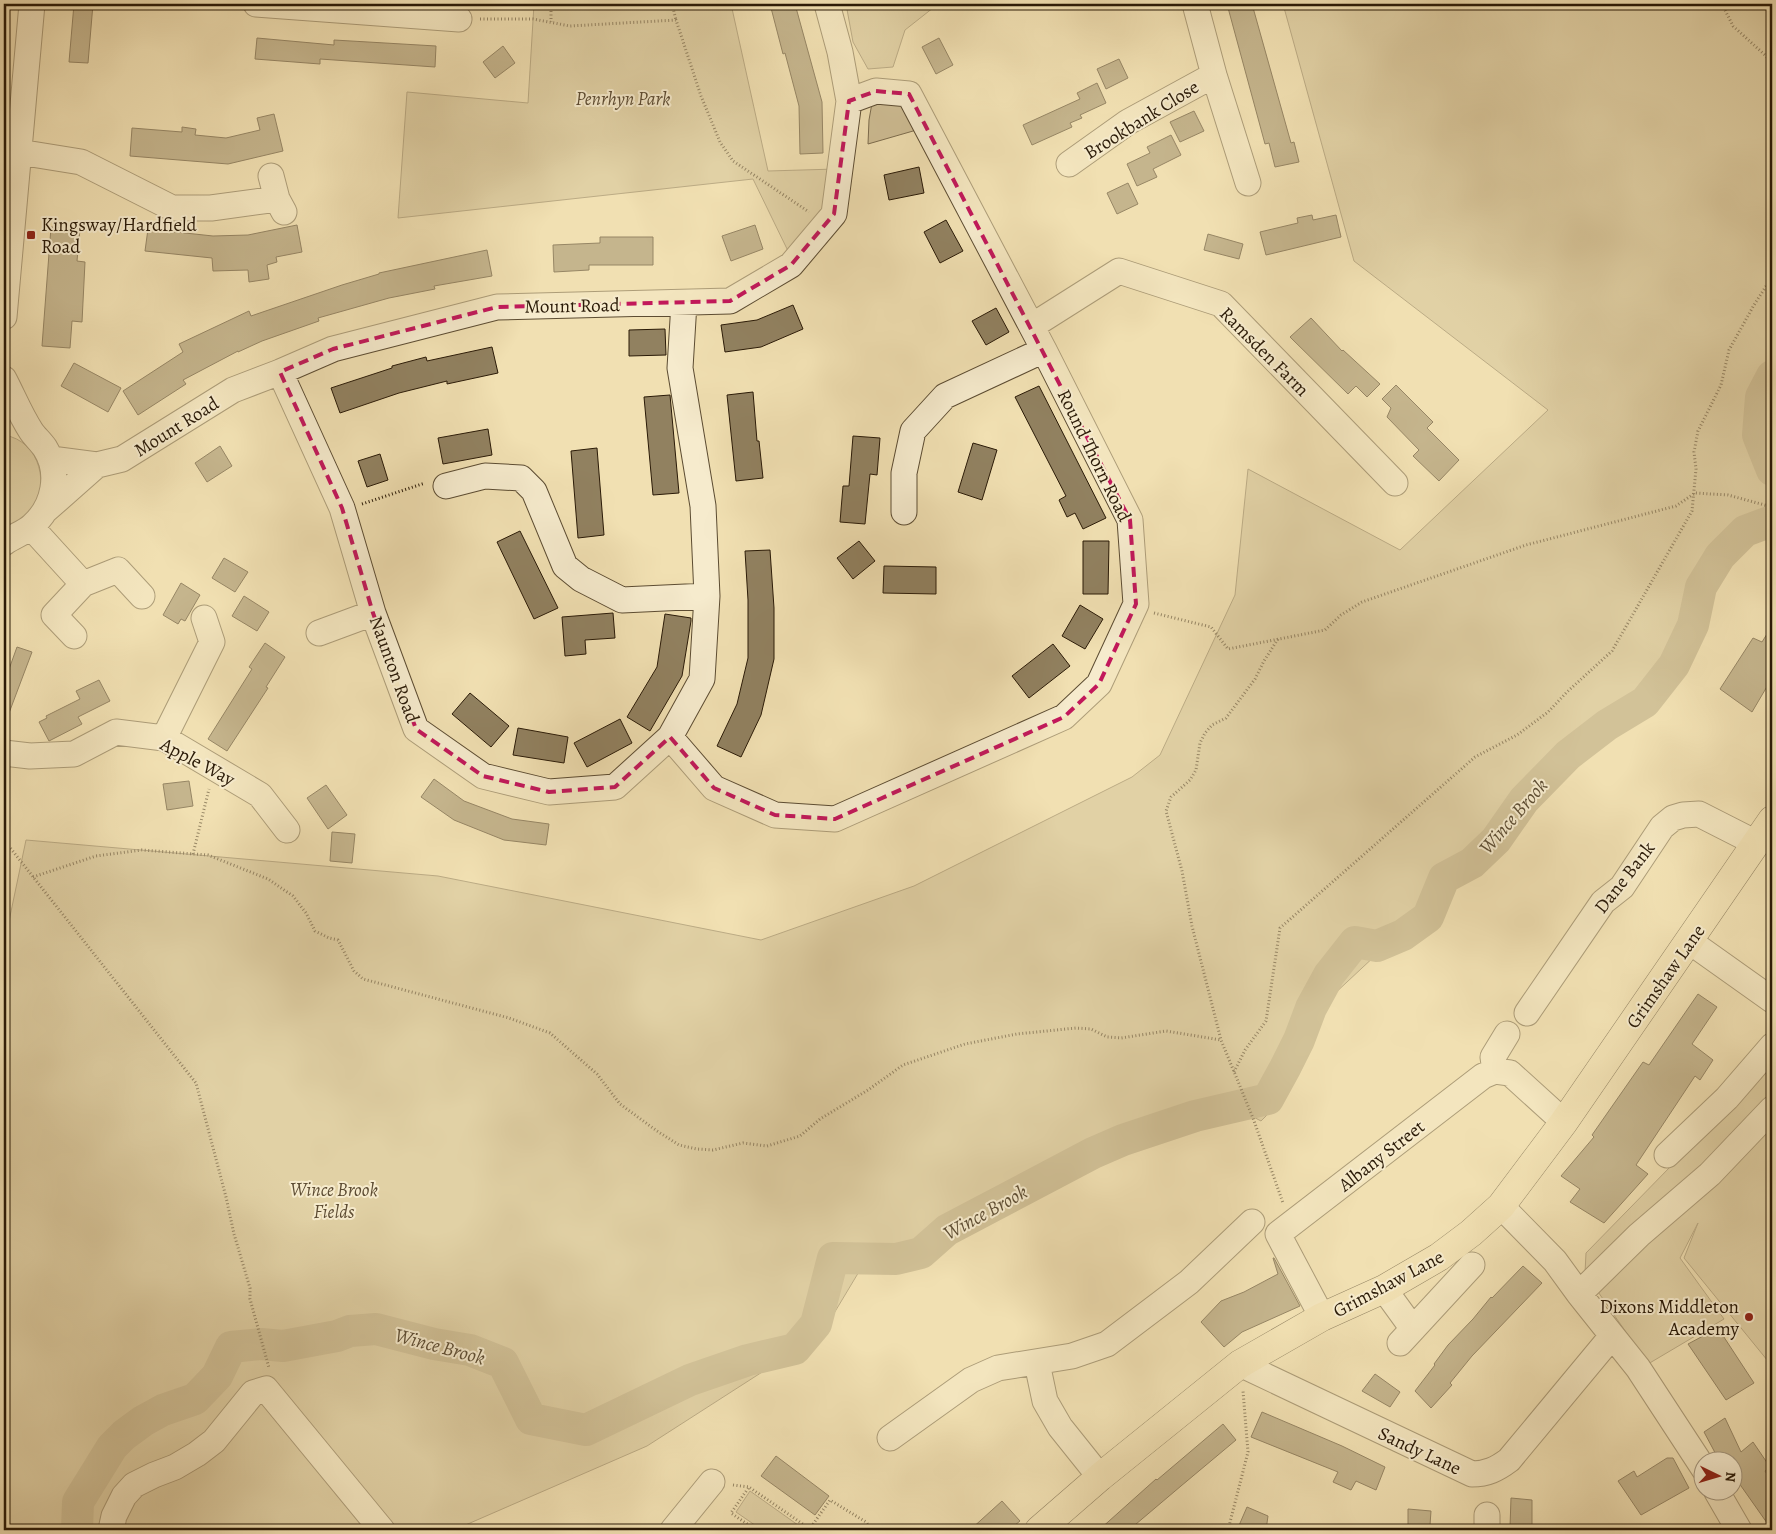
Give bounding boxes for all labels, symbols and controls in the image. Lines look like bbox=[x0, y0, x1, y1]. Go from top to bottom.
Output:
street label: Brookbank Close bbox=[1079, 74, 1204, 166]
park label: Penrhyn Park bbox=[576, 86, 670, 112]
place label: Kingsway/Hardfield Road bbox=[41, 212, 198, 260]
marker: Kingsway/Hardfield Road bbox=[25, 229, 37, 241]
street label: Mount Road bbox=[524, 292, 621, 320]
street label: Ramsden Farm bbox=[1214, 301, 1315, 402]
street label: Round Thorn Road bbox=[1051, 385, 1138, 527]
street label: Mount Road bbox=[129, 390, 225, 463]
street label: Naunton Road bbox=[363, 612, 426, 727]
street label: Apple Way bbox=[155, 731, 240, 793]
water label: Wince Brook bbox=[1473, 772, 1554, 860]
street label: Dane Bank bbox=[1588, 836, 1662, 919]
street label: Grimshaw Lane bbox=[1620, 919, 1711, 1034]
street label: Albany Street bbox=[1332, 1114, 1430, 1198]
park label: Wince Brook Fields bbox=[290, 1177, 378, 1225]
water label: Wince Brook bbox=[938, 1178, 1032, 1247]
street label: Grimshaw Lane bbox=[1329, 1244, 1448, 1324]
place label: Dixons Middleton Academy bbox=[1599, 1294, 1740, 1342]
marker: Dixons Middleton Academy bbox=[1743, 1311, 1755, 1323]
water label: Wince Brook bbox=[392, 1321, 488, 1372]
street label: Sandy Lane bbox=[1374, 1420, 1465, 1481]
north arrow bbox=[1694, 1452, 1744, 1502]
text: N bbox=[1721, 1471, 1740, 1483]

